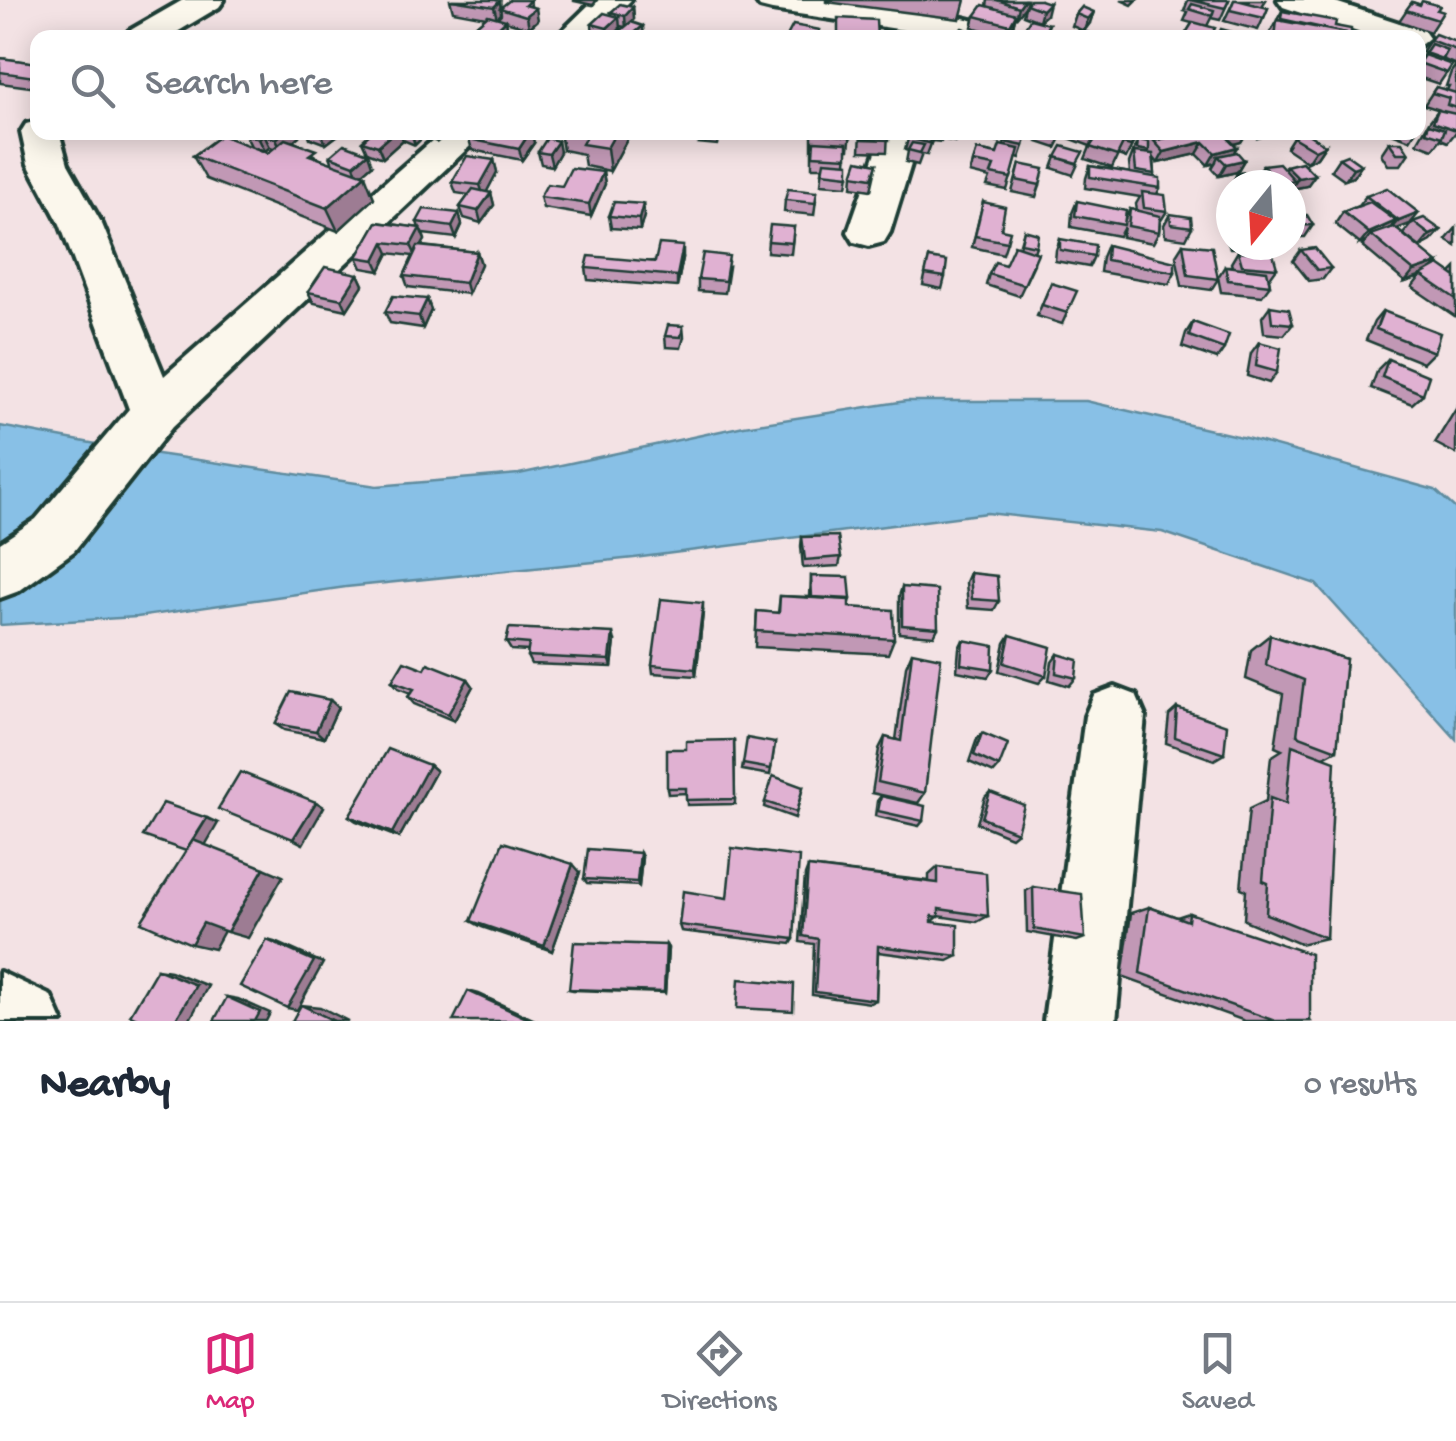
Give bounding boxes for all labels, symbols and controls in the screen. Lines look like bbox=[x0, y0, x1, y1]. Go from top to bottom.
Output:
search box bbox=[30, 30, 1426, 140]
icon: search bbox=[65, 58, 120, 113]
text: Search here bbox=[145, 63, 332, 107]
north arrow bbox=[1216, 170, 1306, 260]
text: Nearby bbox=[40, 1062, 170, 1111]
text: 0 results bbox=[1304, 1067, 1416, 1105]
tab: Map bbox=[203, 1326, 258, 1419]
tab: Directions bbox=[663, 1326, 777, 1419]
tab: Saved bbox=[1182, 1326, 1253, 1419]

